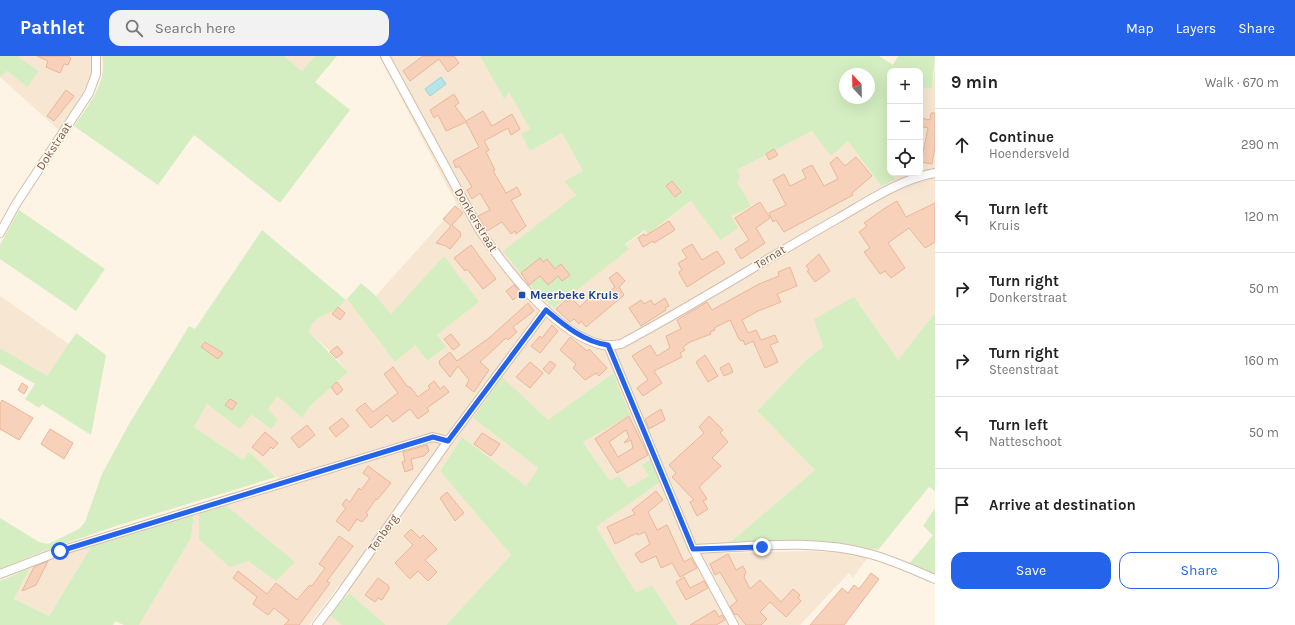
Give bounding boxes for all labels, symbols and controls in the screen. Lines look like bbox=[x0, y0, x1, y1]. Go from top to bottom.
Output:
search box bbox=[109, 10, 389, 46]
text: Pathlet bbox=[20, 17, 85, 39]
icon: search bbox=[123, 17, 145, 39]
text: Search here bbox=[155, 19, 236, 37]
text: Map bbox=[1126, 20, 1154, 37]
text: Layers bbox=[1176, 20, 1216, 37]
text: Share bbox=[1238, 20, 1275, 37]
north arrow bbox=[839, 68, 875, 104]
map controls bbox=[887, 68, 923, 176]
button: + bbox=[887, 68, 923, 104]
text: 9 min bbox=[951, 72, 998, 92]
text: Walk · 670 m bbox=[1205, 75, 1279, 90]
button: − bbox=[887, 104, 923, 140]
street label: Dokstraat bbox=[33, 119, 75, 173]
text: Continue bbox=[989, 128, 1054, 146]
icon: ahead bbox=[951, 134, 973, 156]
text: 290 m bbox=[1241, 137, 1279, 152]
button: locate bbox=[887, 140, 923, 176]
text: Hoendersveld bbox=[989, 146, 1070, 161]
street label: Donkerstraat bbox=[451, 186, 501, 255]
text: Turn left bbox=[989, 200, 1048, 218]
icon: left bbox=[951, 206, 973, 228]
text: 120 m bbox=[1244, 209, 1279, 224]
text: Kruis bbox=[989, 218, 1020, 233]
street label: Ternat bbox=[752, 242, 789, 272]
text: Turn right bbox=[989, 272, 1059, 290]
icon: right bbox=[951, 278, 973, 300]
text: 50 m bbox=[1249, 281, 1279, 296]
place label: Meerbeke Kruis bbox=[530, 288, 619, 302]
marker: Meerbeke Kruis bbox=[517, 290, 527, 300]
text: Donkerstraat bbox=[989, 290, 1067, 305]
text: Turn right bbox=[989, 344, 1059, 362]
icon: right bbox=[951, 350, 973, 372]
text: 160 m bbox=[1244, 353, 1279, 368]
text: Steenstraat bbox=[989, 362, 1059, 377]
text: Turn left bbox=[989, 416, 1048, 434]
icon: left bbox=[951, 422, 973, 444]
text: 50 m bbox=[1249, 425, 1279, 440]
text: Natteschoot bbox=[989, 434, 1062, 449]
icon: arrive bbox=[951, 494, 973, 516]
text: Arrive at destination bbox=[989, 496, 1136, 514]
street label: Tenberg bbox=[365, 511, 401, 555]
route end bbox=[753, 538, 771, 556]
route start bbox=[51, 542, 69, 560]
button: Save bbox=[951, 552, 1111, 589]
button: Share bbox=[1119, 552, 1279, 589]

